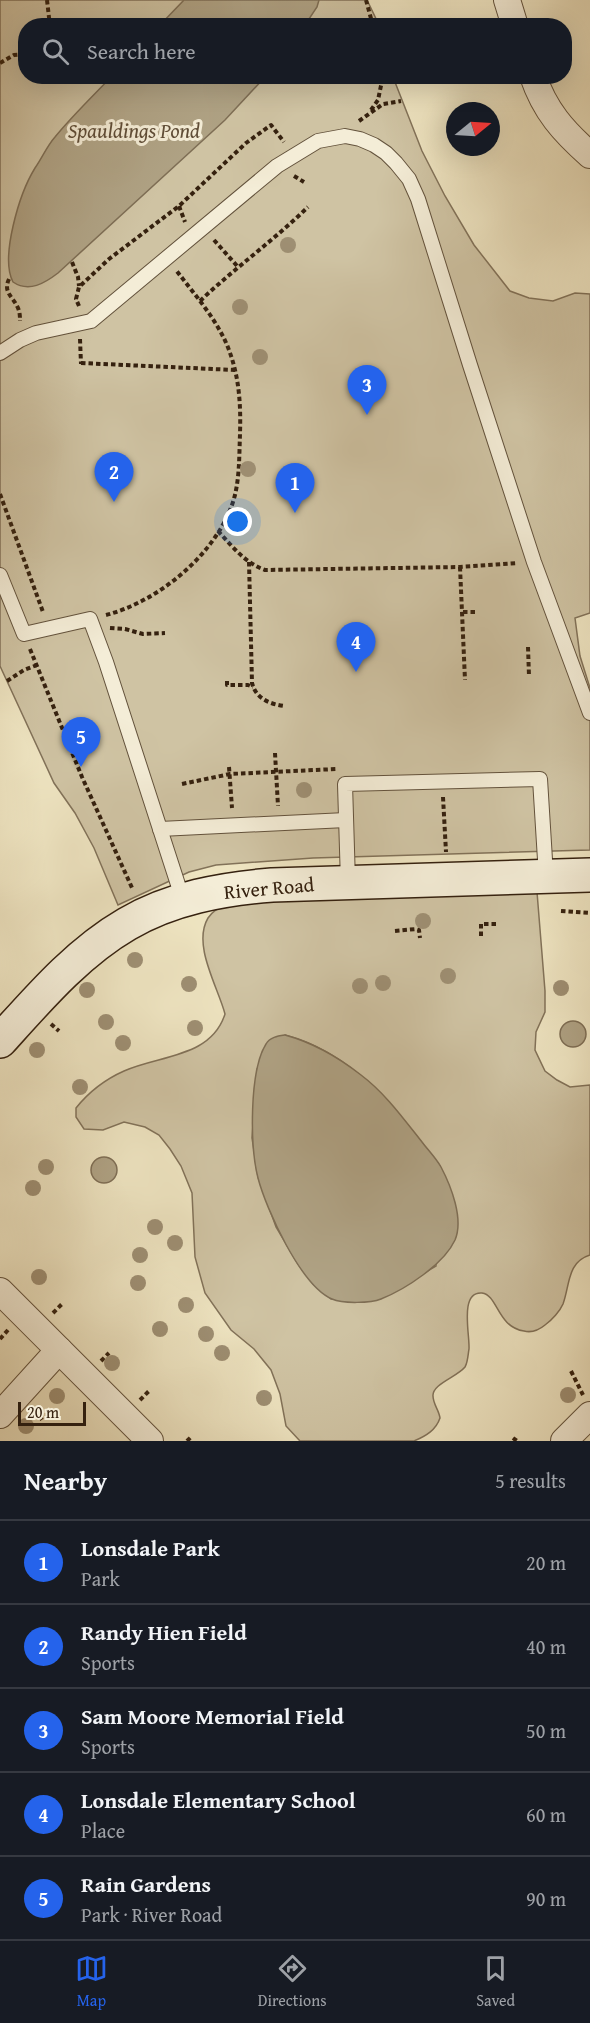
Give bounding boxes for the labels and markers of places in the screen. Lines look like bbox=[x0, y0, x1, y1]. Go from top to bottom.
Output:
pin: 3 bbox=[348, 366, 386, 415]
pin: 2 bbox=[94, 452, 134, 502]
pin: 1 bbox=[276, 464, 314, 513]
pin: 4 bbox=[336, 622, 376, 672]
pin: 5 bbox=[62, 718, 100, 767]

